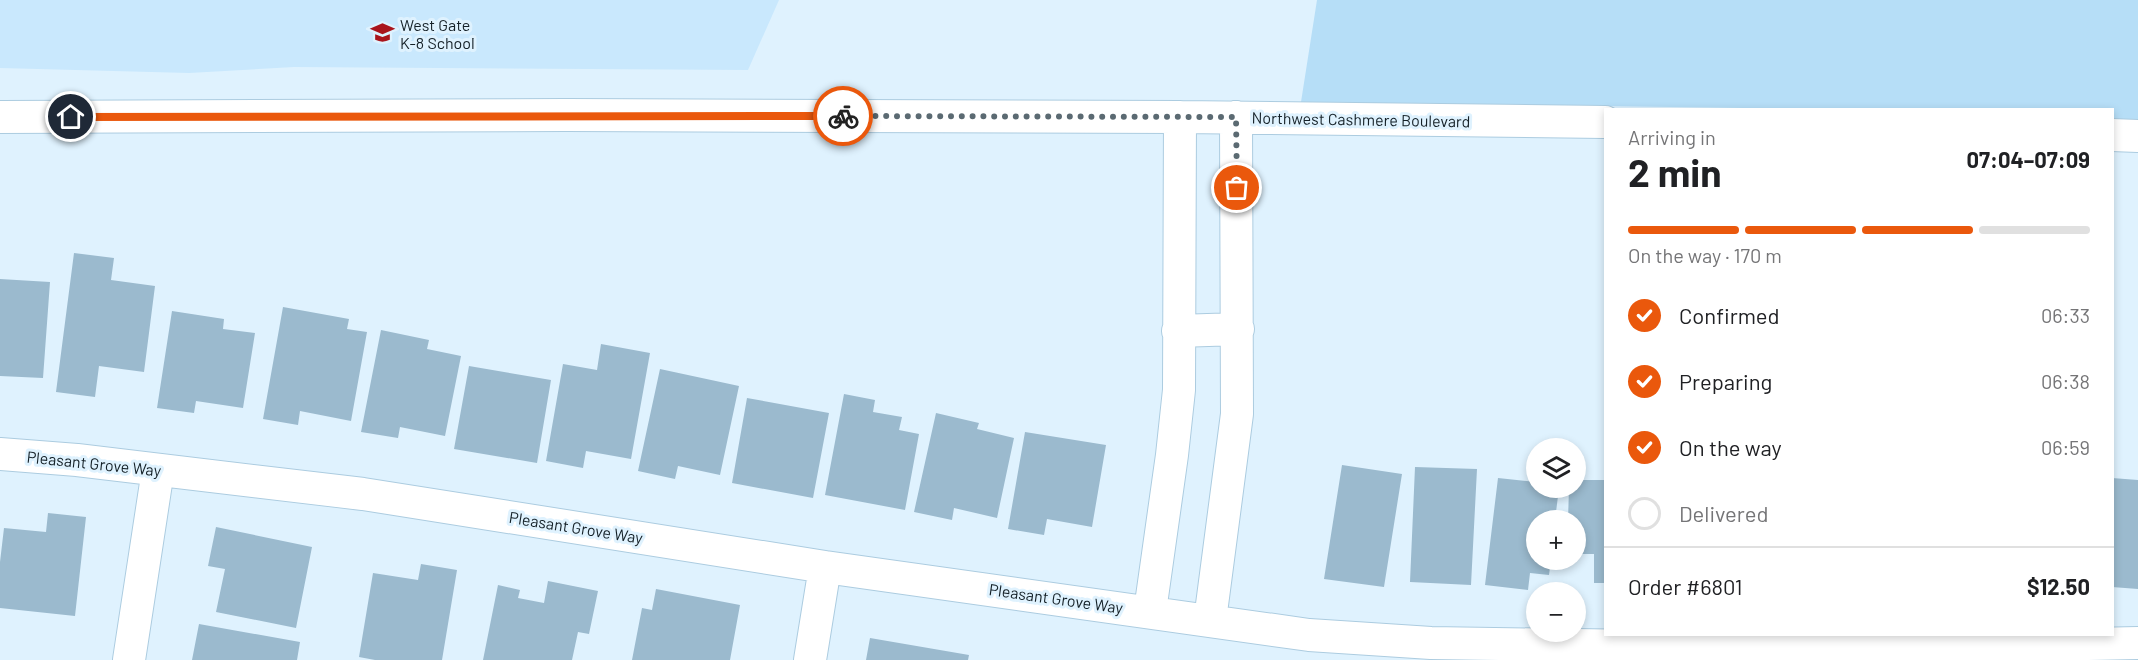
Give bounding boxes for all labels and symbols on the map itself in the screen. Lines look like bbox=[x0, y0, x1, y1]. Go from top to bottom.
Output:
place label: West Gate K-8 School bbox=[400, 15, 475, 52]
school or university icon: West Gate K-8 School bbox=[369, 20, 395, 46]
courier bbox=[813, 86, 873, 146]
pin bbox=[45, 91, 96, 142]
street label: Northwest Cashmere Boulevard bbox=[1251, 108, 1471, 130]
pin bbox=[1211, 162, 1262, 213]
street label: Pleasant Grove Way bbox=[26, 446, 163, 480]
street label: Pleasant Grove Way bbox=[508, 507, 645, 547]
street label: Pleasant Grove Way bbox=[988, 579, 1125, 617]

